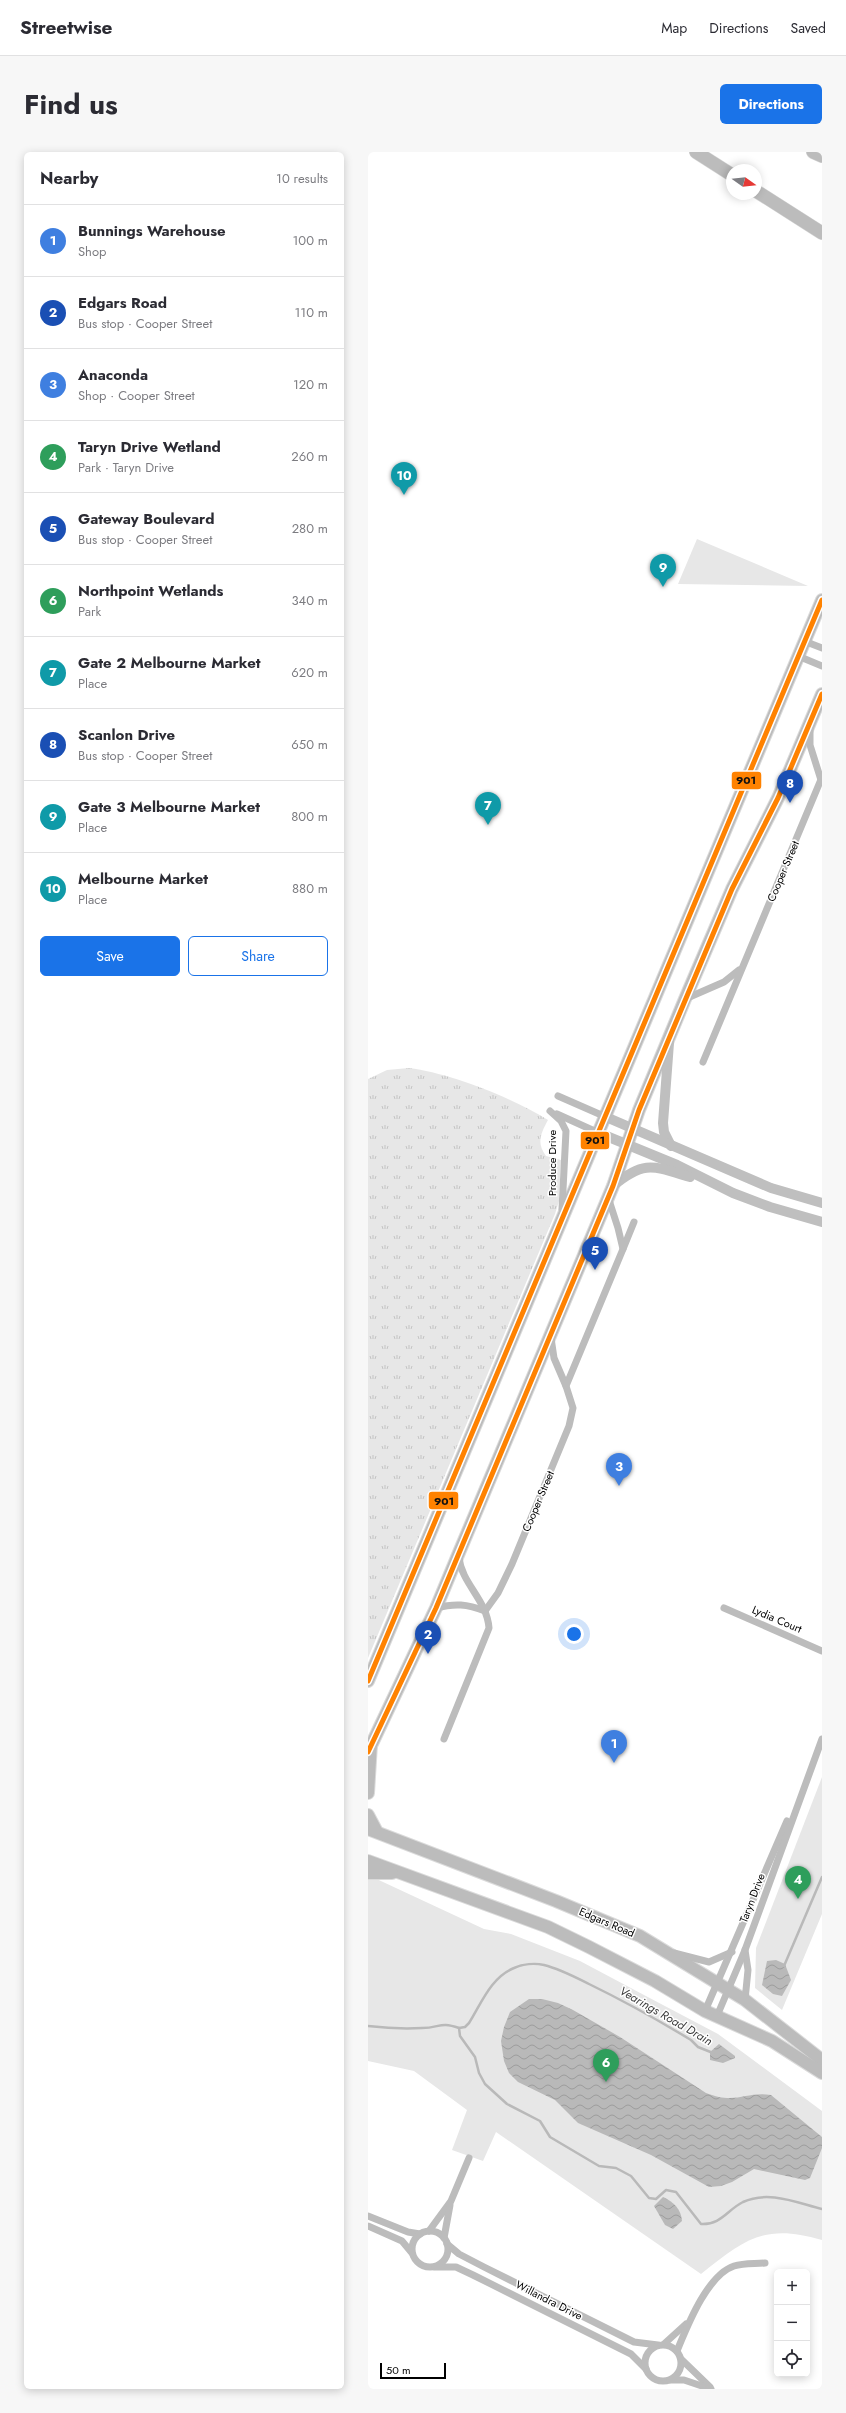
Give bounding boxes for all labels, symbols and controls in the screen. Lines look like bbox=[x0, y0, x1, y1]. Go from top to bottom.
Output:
text: Streetwise bbox=[20, 14, 113, 41]
text: Map bbox=[661, 18, 687, 38]
text: Directions bbox=[709, 18, 769, 38]
text: Saved bbox=[791, 18, 826, 38]
text: Find us bbox=[24, 84, 118, 125]
button: Directions bbox=[720, 84, 822, 124]
north arrow bbox=[726, 164, 762, 200]
text: Nearby bbox=[40, 166, 98, 190]
text: 10 results bbox=[276, 169, 328, 188]
text: Bunnings Warehouse bbox=[78, 220, 226, 242]
text: 1 bbox=[50, 231, 56, 250]
text: 100 m bbox=[293, 231, 328, 250]
text: Shop bbox=[78, 242, 106, 261]
text: Edgars Road bbox=[78, 292, 167, 314]
text: 2 bbox=[49, 303, 57, 322]
text: 110 m bbox=[294, 303, 328, 322]
text: Bus stop · Cooper Street bbox=[78, 314, 212, 333]
text: Anaconda bbox=[78, 364, 148, 386]
text: 3 bbox=[49, 375, 57, 394]
text: 120 m bbox=[293, 375, 328, 394]
text: Shop · Cooper Street bbox=[78, 386, 195, 405]
text: Taryn Drive Wetland bbox=[78, 436, 221, 458]
text: 4 bbox=[48, 447, 58, 466]
text: 260 m bbox=[291, 447, 328, 466]
text: Park · Taryn Drive bbox=[78, 458, 174, 477]
pin: 10 bbox=[391, 462, 417, 495]
text: Gateway Boulevard bbox=[78, 508, 214, 530]
text: 5 bbox=[49, 519, 57, 538]
text: 280 m bbox=[292, 519, 328, 538]
text: Bus stop · Cooper Street bbox=[78, 530, 212, 549]
pin: 9 bbox=[650, 554, 676, 587]
text: Northpoint Wetlands bbox=[78, 580, 223, 602]
text: 6 bbox=[49, 591, 57, 610]
text: 340 m bbox=[291, 591, 328, 610]
text: Park bbox=[78, 602, 101, 621]
text: Gate 2 Melbourne Market bbox=[78, 652, 261, 674]
text: 7 bbox=[49, 663, 57, 682]
text: 620 m bbox=[291, 663, 328, 682]
text: Place bbox=[78, 674, 107, 693]
text: Scanlon Drive bbox=[78, 724, 175, 746]
text: 8 bbox=[49, 735, 57, 754]
text: 650 m bbox=[291, 735, 328, 754]
text: Bus stop · Cooper Street bbox=[78, 746, 212, 765]
pin: 8 bbox=[777, 770, 803, 803]
line badge: 901 bbox=[731, 771, 762, 790]
text: 901 bbox=[736, 772, 756, 788]
pin: 7 bbox=[475, 792, 501, 825]
text: Gate 3 Melbourne Market bbox=[78, 796, 260, 818]
text: 9 bbox=[49, 807, 57, 826]
text: 800 m bbox=[291, 807, 328, 826]
text: Place bbox=[78, 818, 107, 837]
street label: Cooper Street bbox=[763, 838, 803, 904]
text: Melbourne Market bbox=[78, 868, 208, 890]
text: 10 bbox=[45, 879, 61, 898]
text: 880 m bbox=[292, 879, 328, 898]
text: Place bbox=[78, 890, 107, 909]
button: Save bbox=[40, 936, 180, 976]
button: Share bbox=[188, 936, 328, 976]
street label: Produce Drive bbox=[544, 1130, 560, 1196]
line badge: 901 bbox=[580, 1131, 610, 1150]
text: 901 bbox=[585, 1132, 605, 1148]
pin: 5 bbox=[582, 1237, 608, 1270]
pin: 3 bbox=[606, 1453, 632, 1486]
street label: Cooper Street bbox=[518, 1468, 558, 1534]
line badge: 901 bbox=[428, 1491, 459, 1510]
text: 901 bbox=[434, 1493, 454, 1509]
street label: Lydia Court bbox=[750, 1601, 805, 1637]
pin: 2 bbox=[415, 1621, 441, 1654]
your location bbox=[564, 1624, 584, 1644]
pin: 1 bbox=[601, 1730, 627, 1763]
pin: 4 bbox=[785, 1866, 811, 1899]
street label: Taryn Drive bbox=[735, 1871, 769, 1925]
street label: Edgars Road bbox=[577, 1903, 637, 1941]
water label: Vearings Road Drain bbox=[616, 1982, 716, 2050]
pin: 6 bbox=[593, 2049, 619, 2082]
map controls bbox=[774, 2269, 810, 2377]
button: + bbox=[774, 2269, 810, 2305]
street label: Willandra Drive bbox=[513, 2276, 585, 2324]
button: − bbox=[774, 2305, 810, 2341]
button: locate bbox=[774, 2341, 810, 2377]
scale bar bbox=[380, 2361, 446, 2380]
text: 50 m bbox=[386, 2362, 411, 2378]

